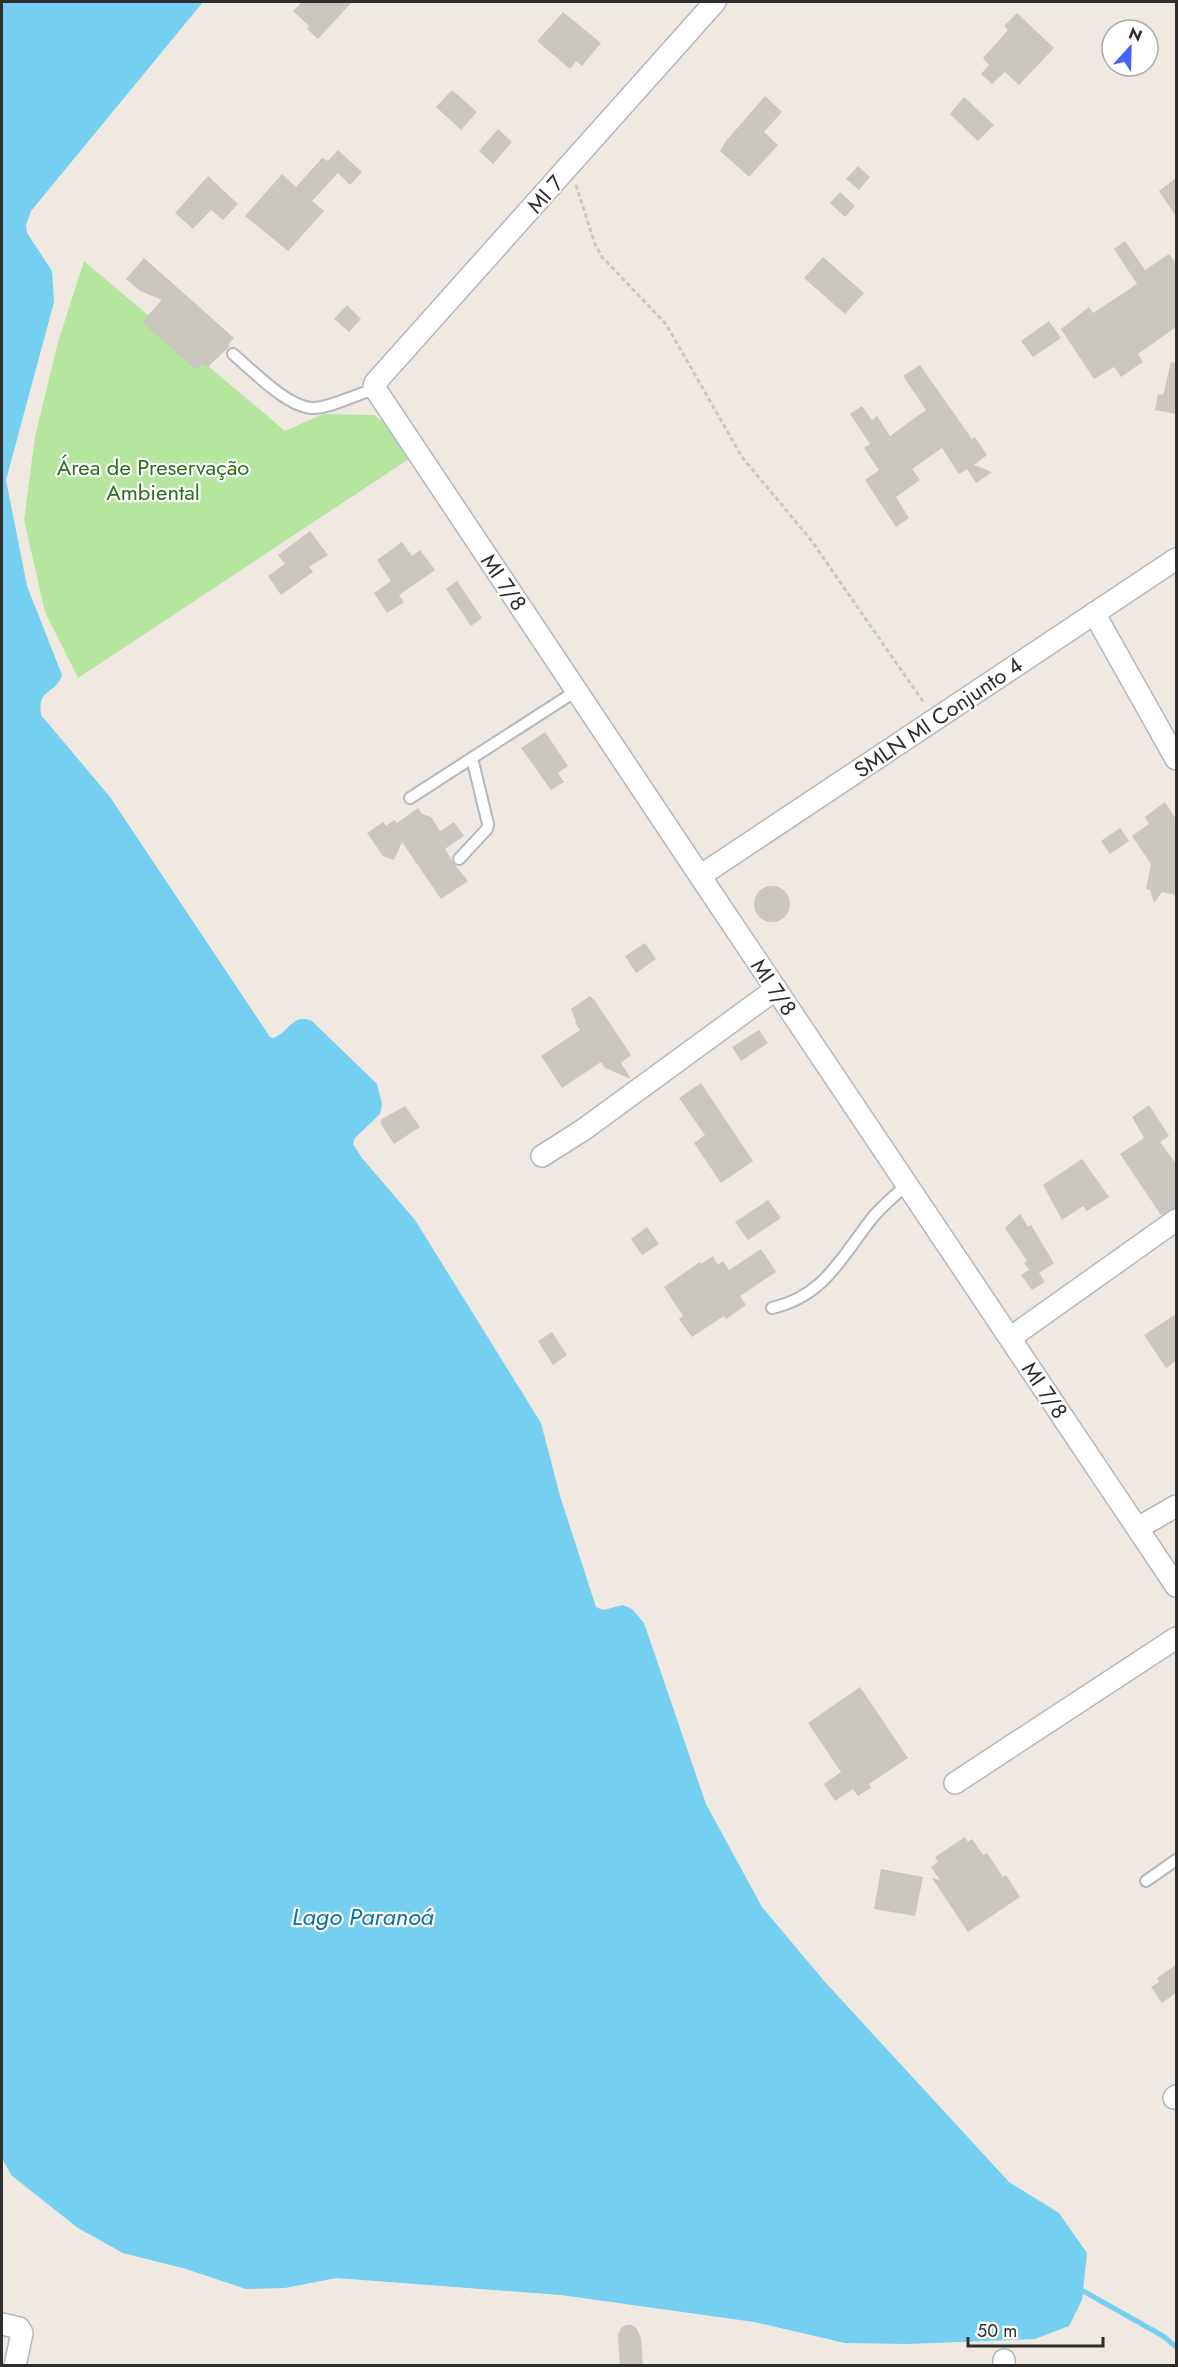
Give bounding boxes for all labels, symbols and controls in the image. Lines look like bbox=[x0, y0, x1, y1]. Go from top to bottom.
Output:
north arrow bbox=[1100, 18, 1160, 78]
text: N bbox=[1125, 22, 1146, 48]
street label: MI 7 bbox=[519, 168, 571, 220]
park label: Área de Preservação Ambiental bbox=[57, 451, 249, 508]
street label: MI 7/8 bbox=[473, 547, 535, 617]
street label: SMLN MI Conjunto 4 bbox=[847, 649, 1029, 785]
street label: MI 7/8 bbox=[743, 952, 805, 1022]
street label: MI 7/8 bbox=[1014, 1355, 1076, 1425]
water label: Lago Paranoá bbox=[292, 1899, 434, 1934]
scale bar bbox=[968, 2310, 1103, 2348]
text: 50 m bbox=[977, 2318, 1017, 2344]

